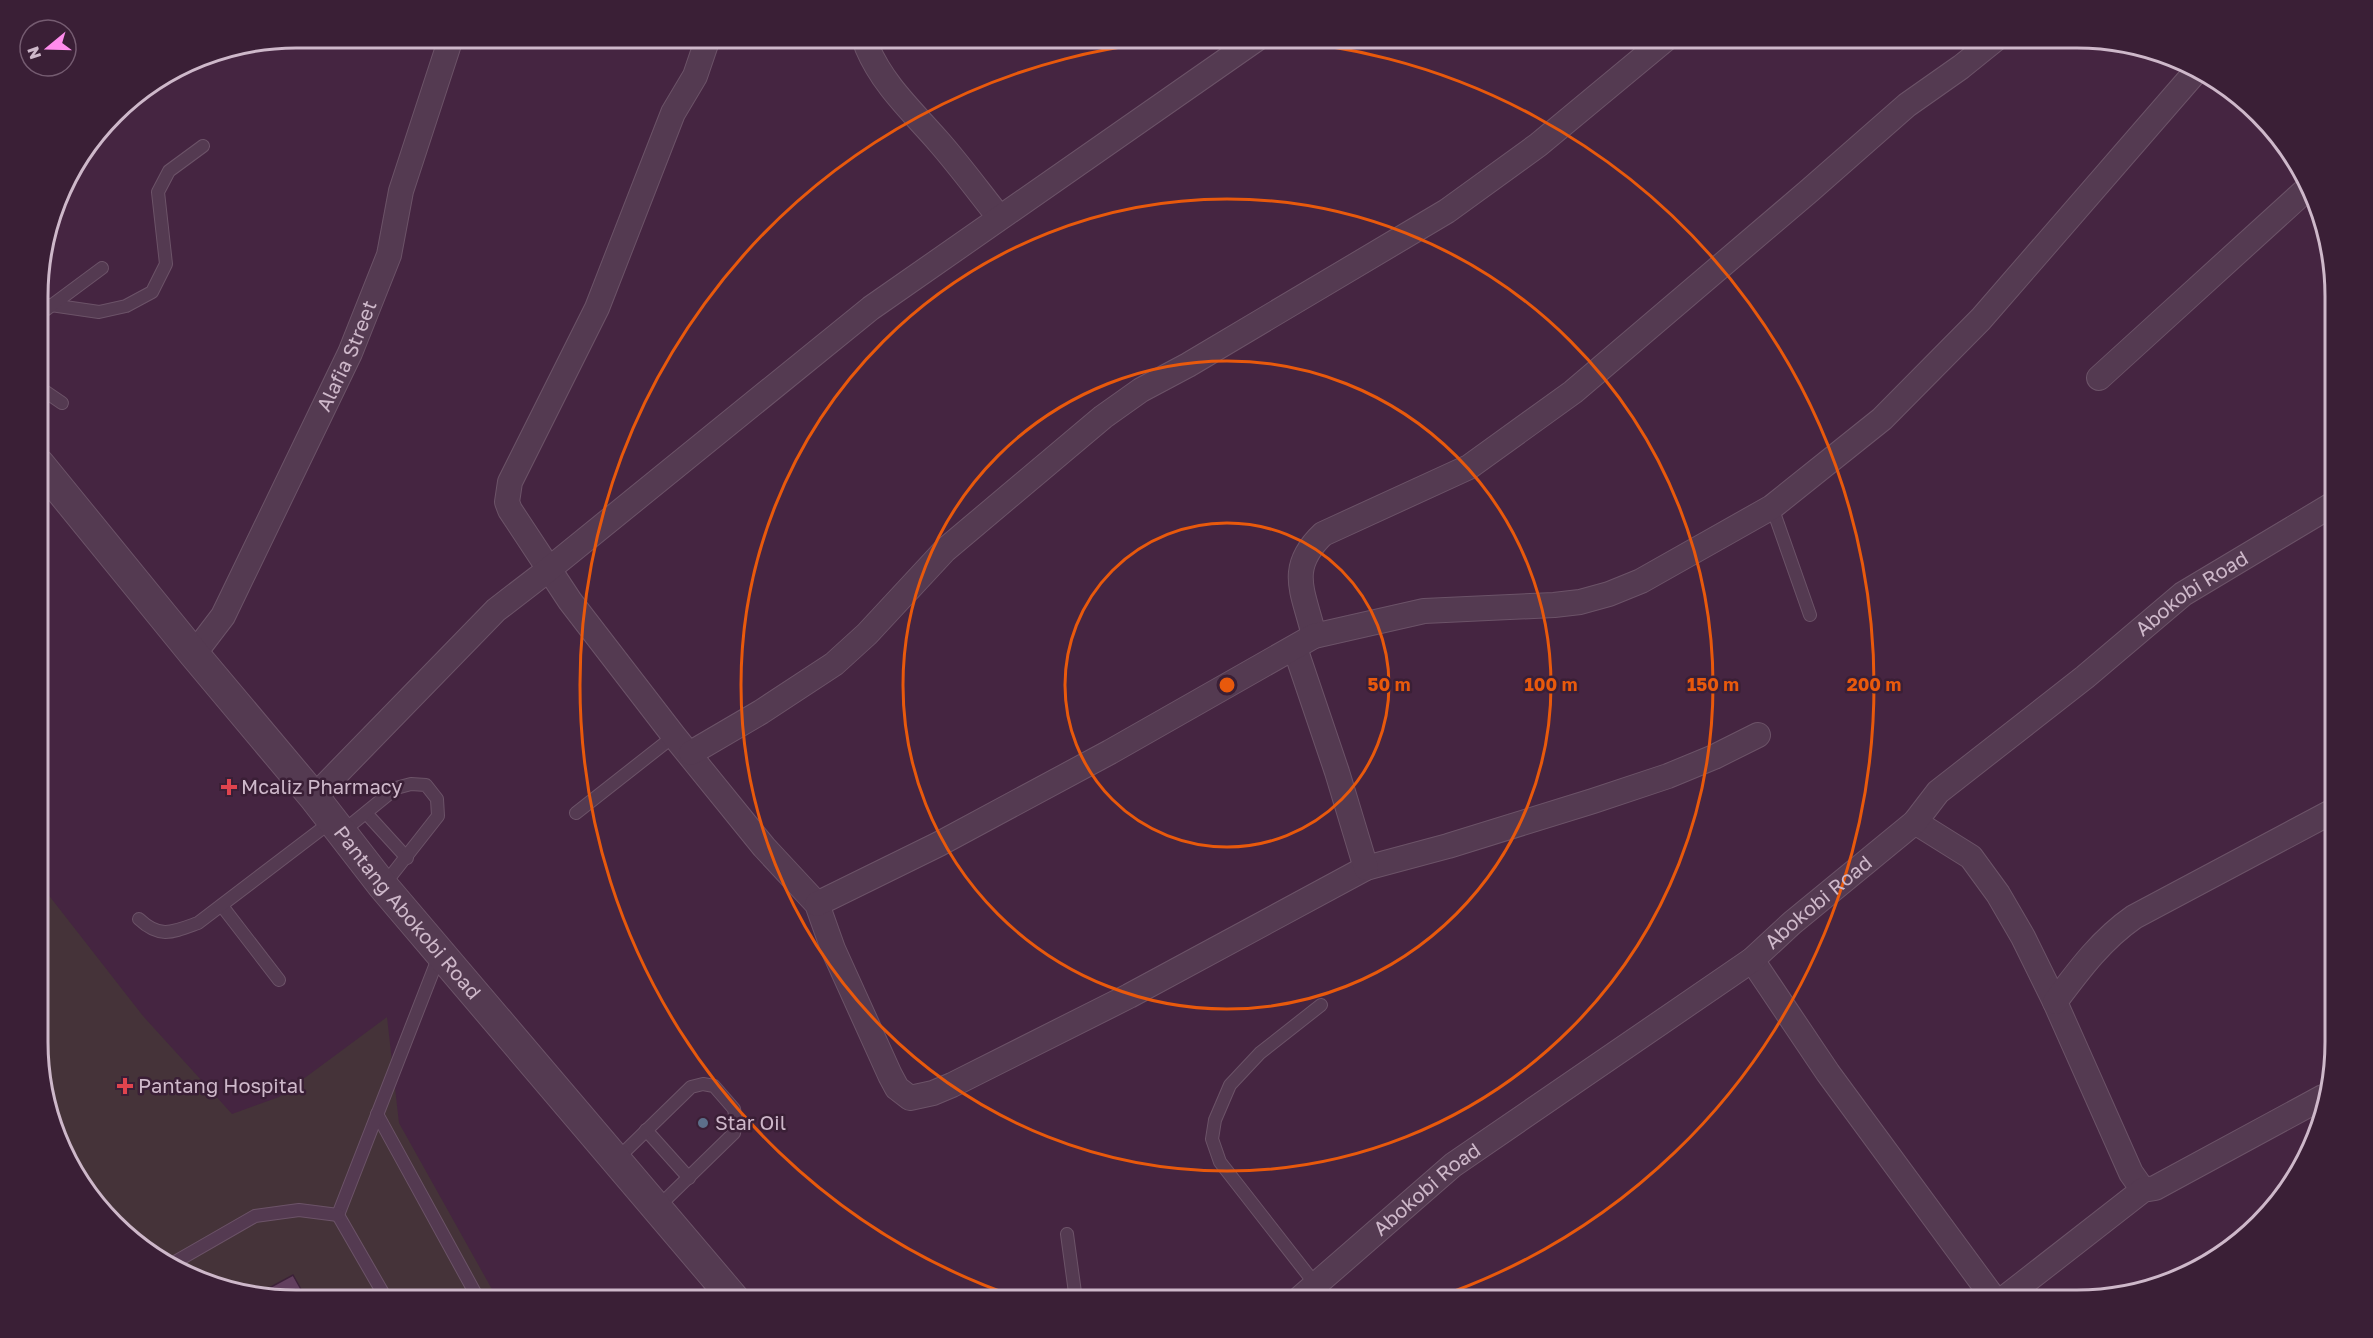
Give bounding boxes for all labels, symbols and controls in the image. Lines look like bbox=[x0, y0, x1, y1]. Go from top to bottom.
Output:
north arrow bbox=[18, 18, 78, 78]
text: N bbox=[22, 44, 45, 62]
street label: Alafia Street bbox=[311, 297, 381, 415]
street label: Abokobi Road bbox=[2130, 545, 2252, 640]
text: 50 m bbox=[1368, 673, 1410, 695]
text: 100 m bbox=[1525, 673, 1577, 695]
text: 150 m bbox=[1687, 673, 1739, 695]
text: 200 m bbox=[1847, 673, 1901, 695]
centre of rings bbox=[1217, 675, 1237, 695]
place label: Mcaliz Pharmacy bbox=[241, 774, 403, 798]
marker: Mcaliz Pharmacy bbox=[222, 780, 236, 794]
street label: Pantang Abokobi Road bbox=[330, 820, 487, 1003]
street label: Abokobi Road bbox=[1759, 850, 1876, 953]
place label: Pantang Hospital bbox=[138, 1073, 304, 1097]
marker: Pantang Hospital bbox=[116, 1077, 134, 1095]
place label: Star Oil bbox=[715, 1110, 786, 1134]
marker: Star Oil bbox=[696, 1116, 710, 1130]
street label: Abokobi Road bbox=[1368, 1137, 1484, 1240]

